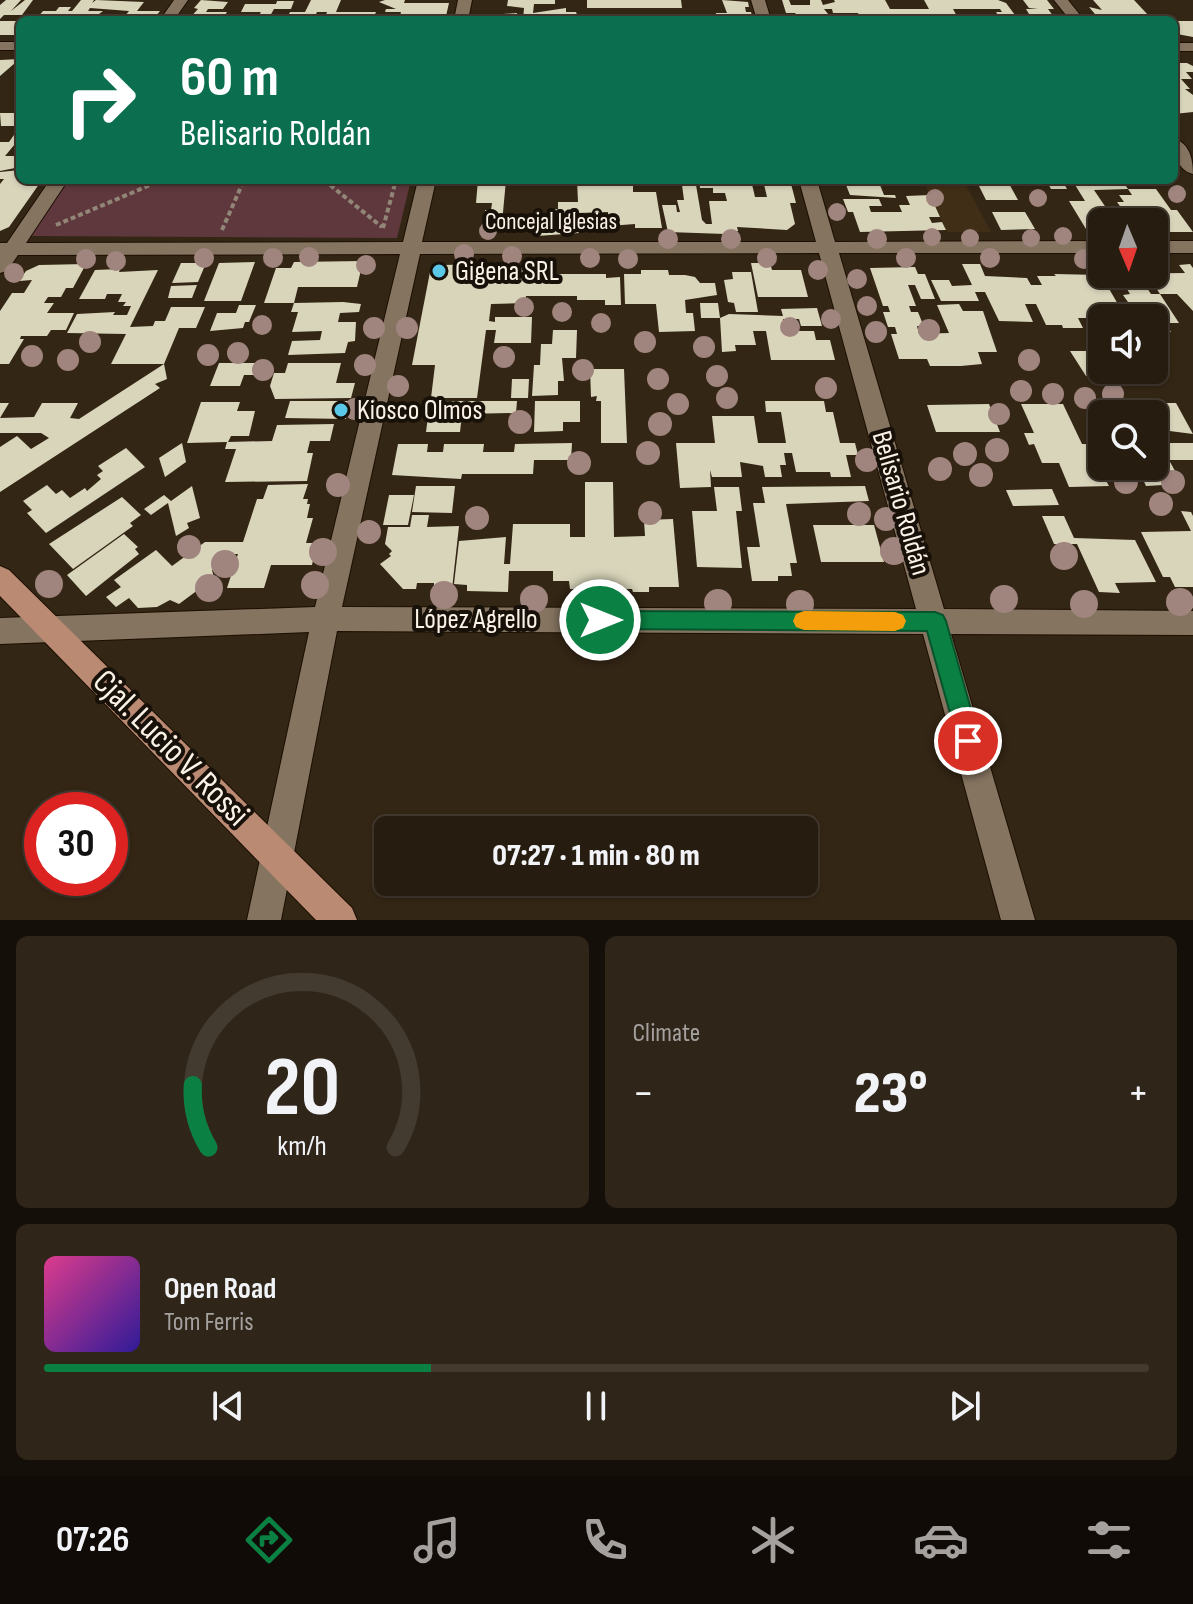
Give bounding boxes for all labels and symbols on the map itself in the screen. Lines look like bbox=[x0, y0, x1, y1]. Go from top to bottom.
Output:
street label: Concejal Iglesias bbox=[485, 207, 617, 236]
north arrow bbox=[1088, 208, 1168, 288]
place label: Gigena SRL bbox=[455, 255, 559, 288]
marker: Gigena SRL bbox=[430, 262, 448, 280]
place label: Kiosco Olmos bbox=[357, 394, 482, 427]
marker: Kiosco Olmos bbox=[332, 401, 350, 419]
street label: Belisario Roldán bbox=[865, 427, 937, 579]
position arrow bbox=[558, 578, 642, 662]
street label: López Agrello bbox=[414, 603, 538, 636]
street label: Cjal. Lucio V. Rossi bbox=[84, 661, 258, 835]
pin bbox=[934, 707, 1002, 775]
speed limit sign: 30 bbox=[24, 792, 128, 896]

